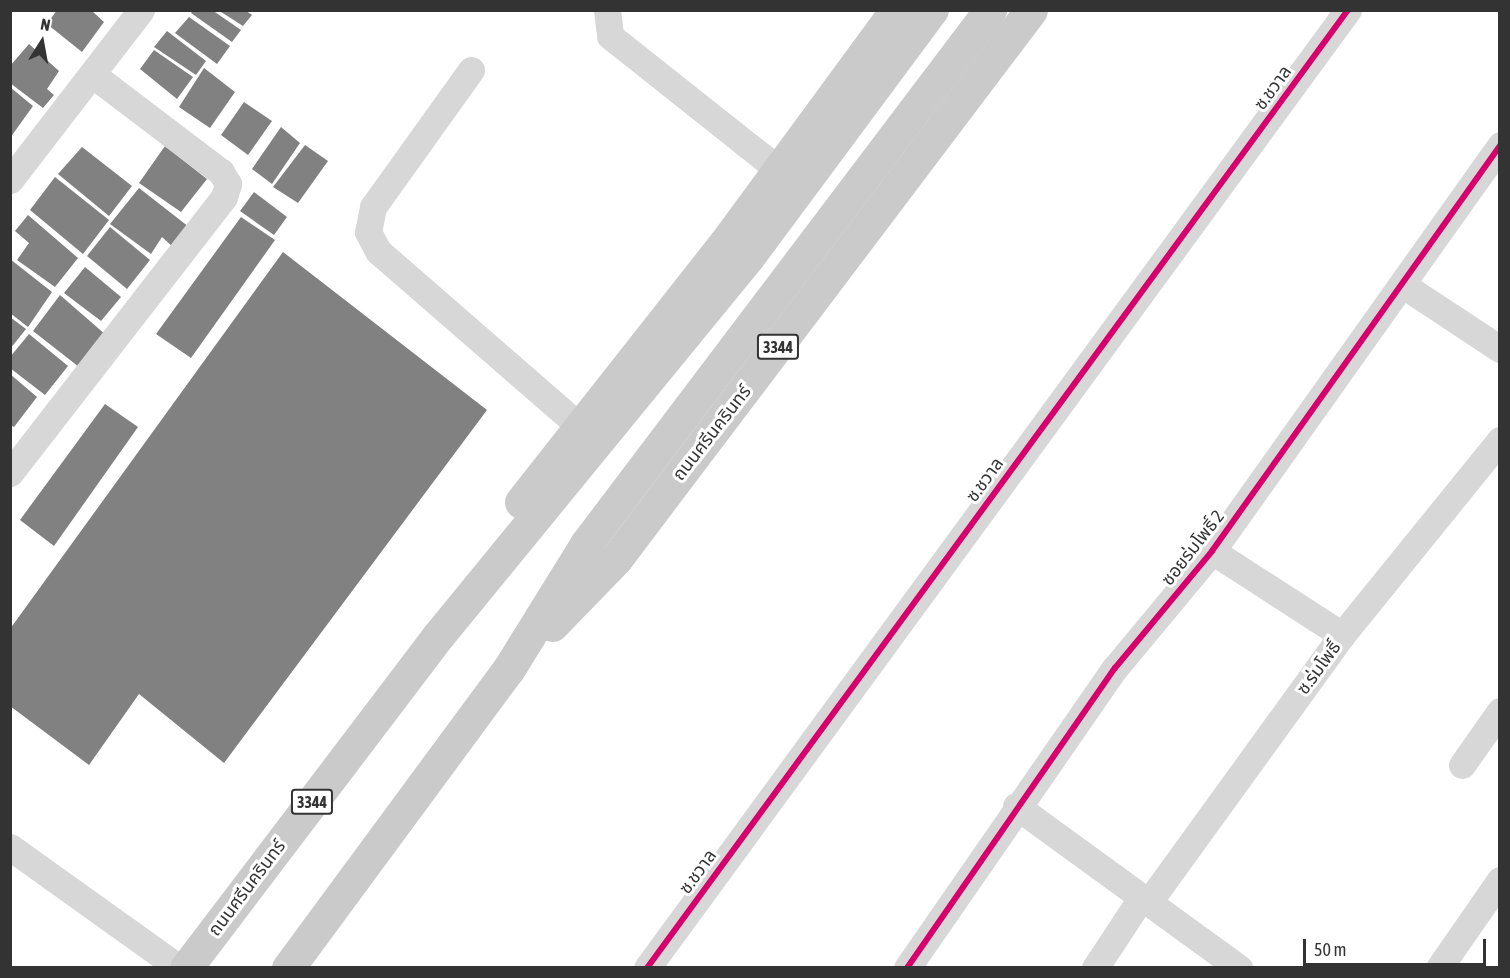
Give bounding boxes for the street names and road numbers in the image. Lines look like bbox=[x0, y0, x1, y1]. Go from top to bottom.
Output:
street label: ซ.ชวาล bbox=[1250, 62, 1296, 114]
road number: 3344 bbox=[756, 334, 800, 360]
street label: ถนนศรีนครินทร์ bbox=[668, 381, 756, 485]
street label: ซ.ชวาล bbox=[962, 454, 1008, 506]
street label: ซอยร่มโพธิ์ 2 bbox=[1157, 506, 1229, 590]
street label: ซ.ร่มโพธิ์ bbox=[1292, 637, 1346, 699]
road number: 3344 bbox=[290, 789, 334, 815]
street label: ถนนศรีนครินทร์ bbox=[204, 836, 290, 940]
street label: ซ.ชวาล bbox=[675, 846, 721, 898]

